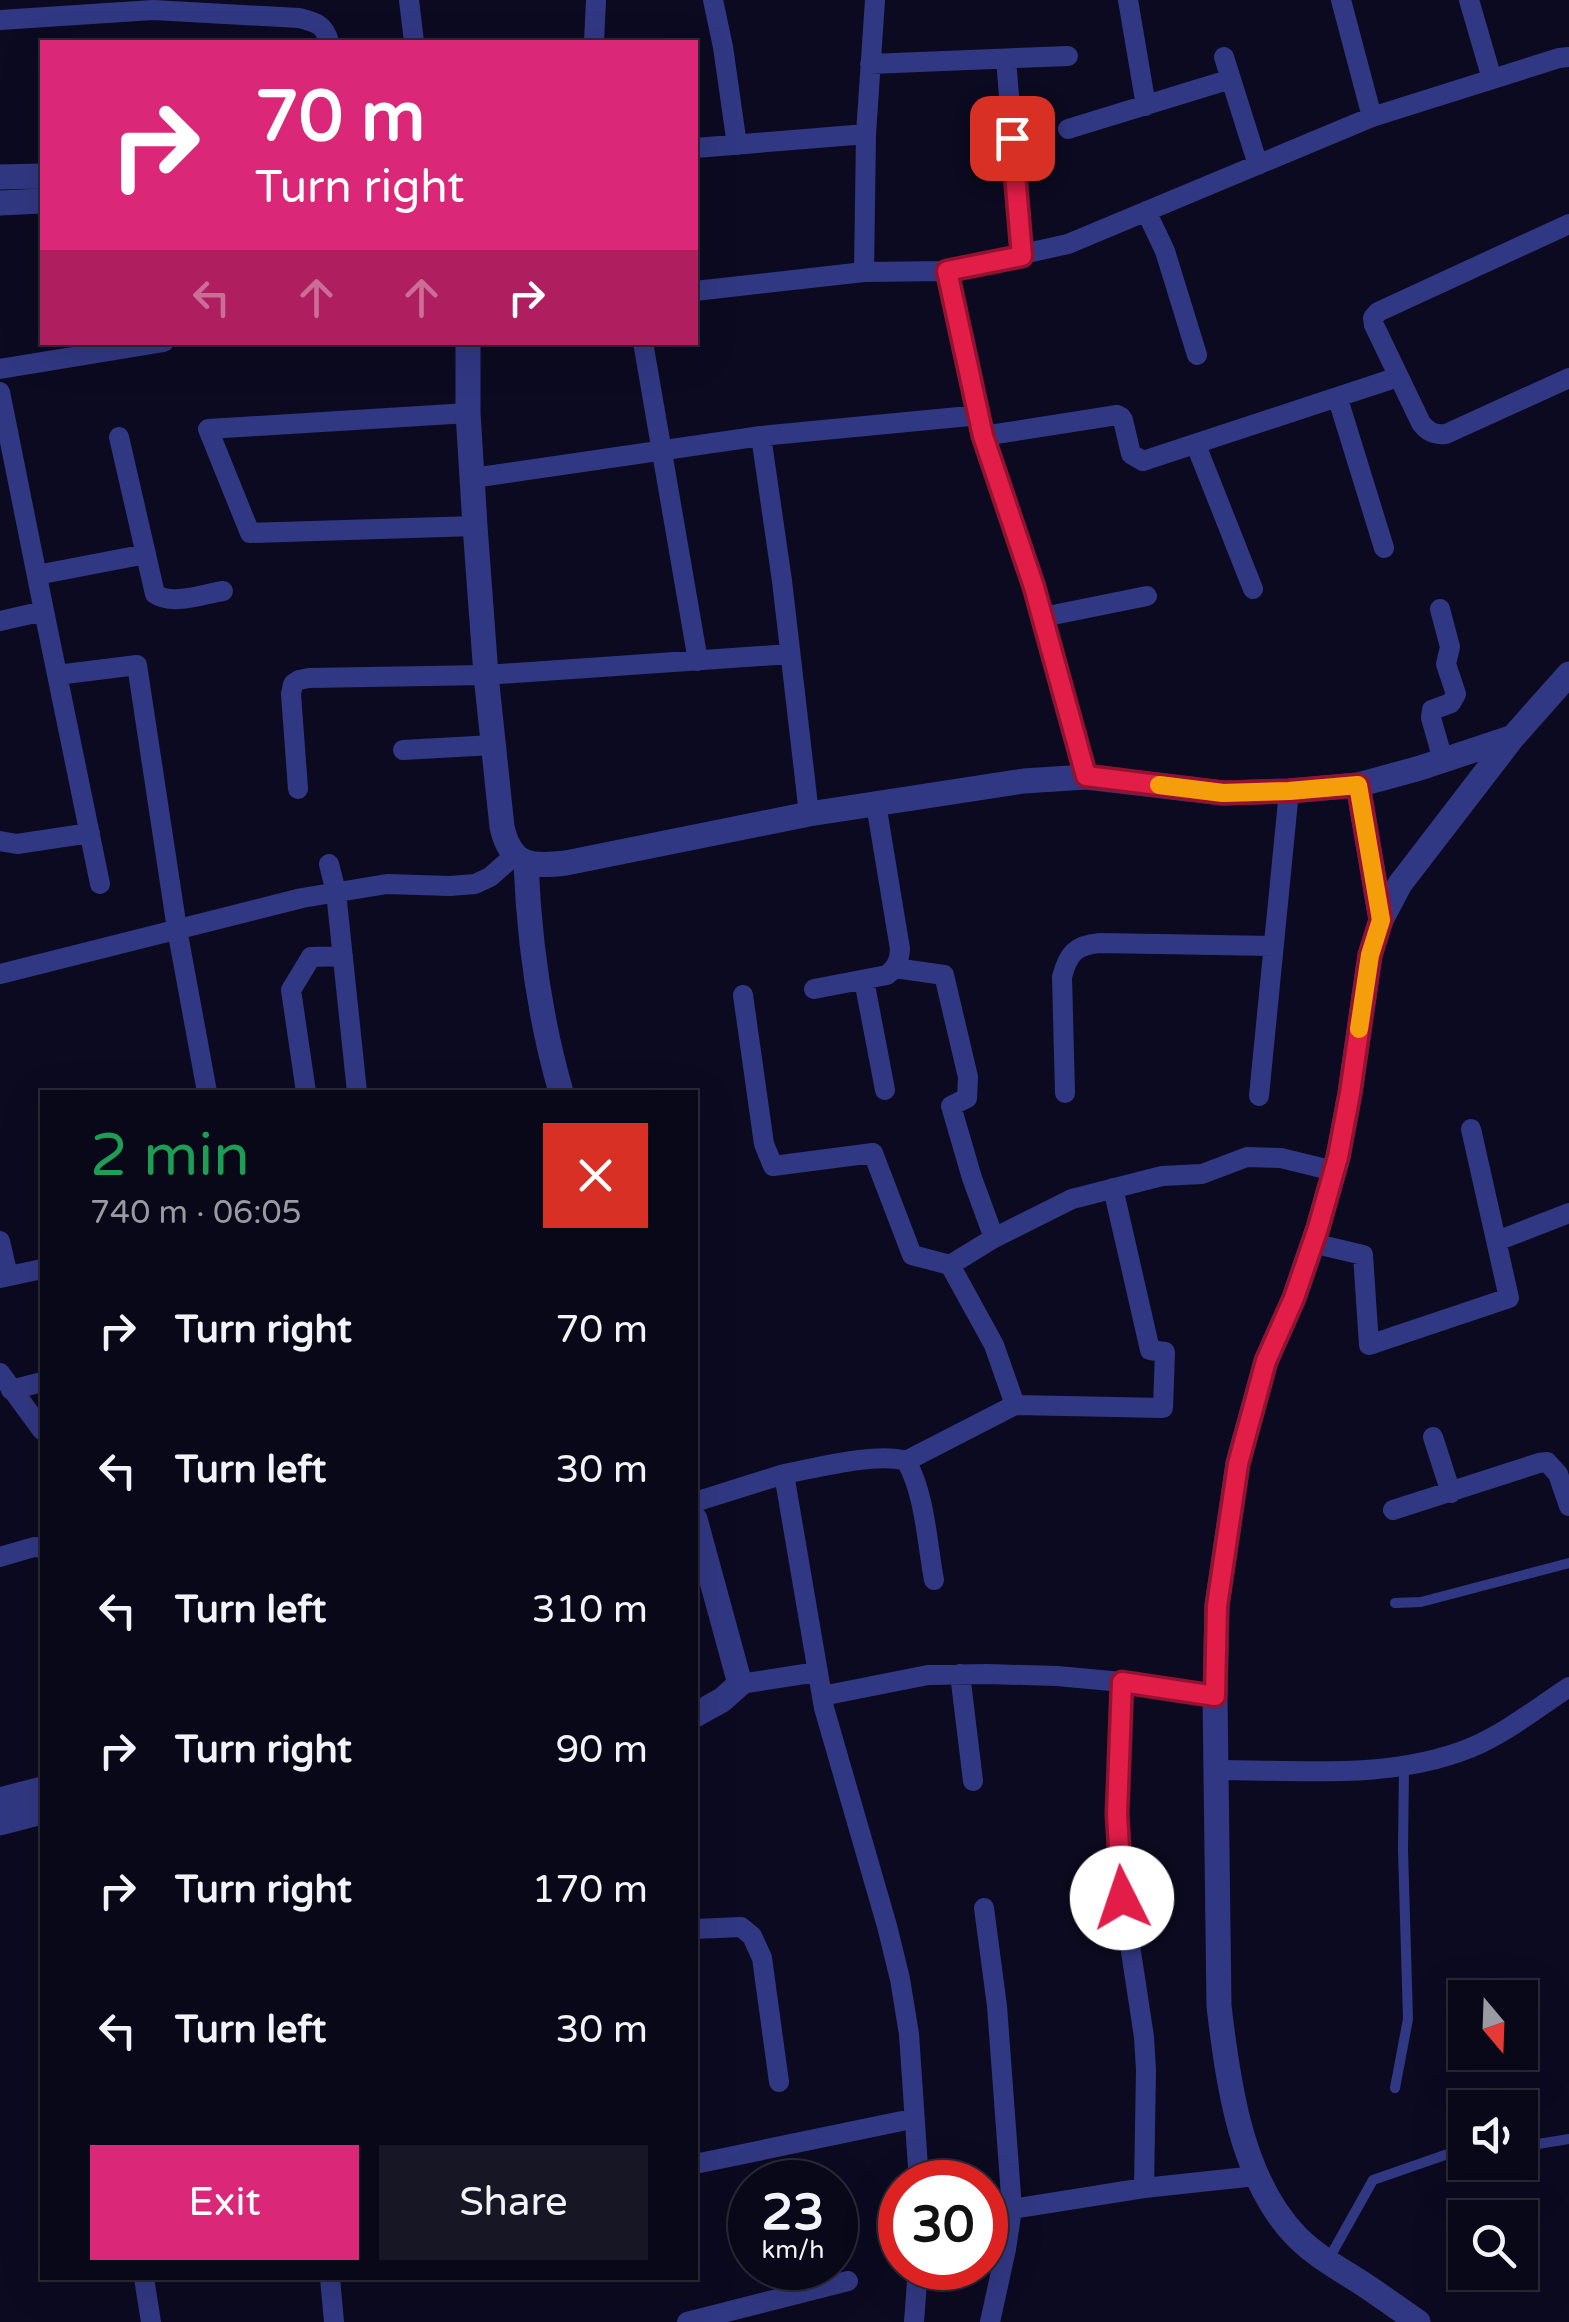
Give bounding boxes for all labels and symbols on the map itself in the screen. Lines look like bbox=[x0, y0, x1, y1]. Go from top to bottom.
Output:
pin bbox=[970, 96, 1055, 181]
position arrow bbox=[1070, 1846, 1174, 1950]
north arrow bbox=[1448, 1980, 1538, 2070]
speed limit sign: 30 bbox=[878, 2160, 1008, 2290]

